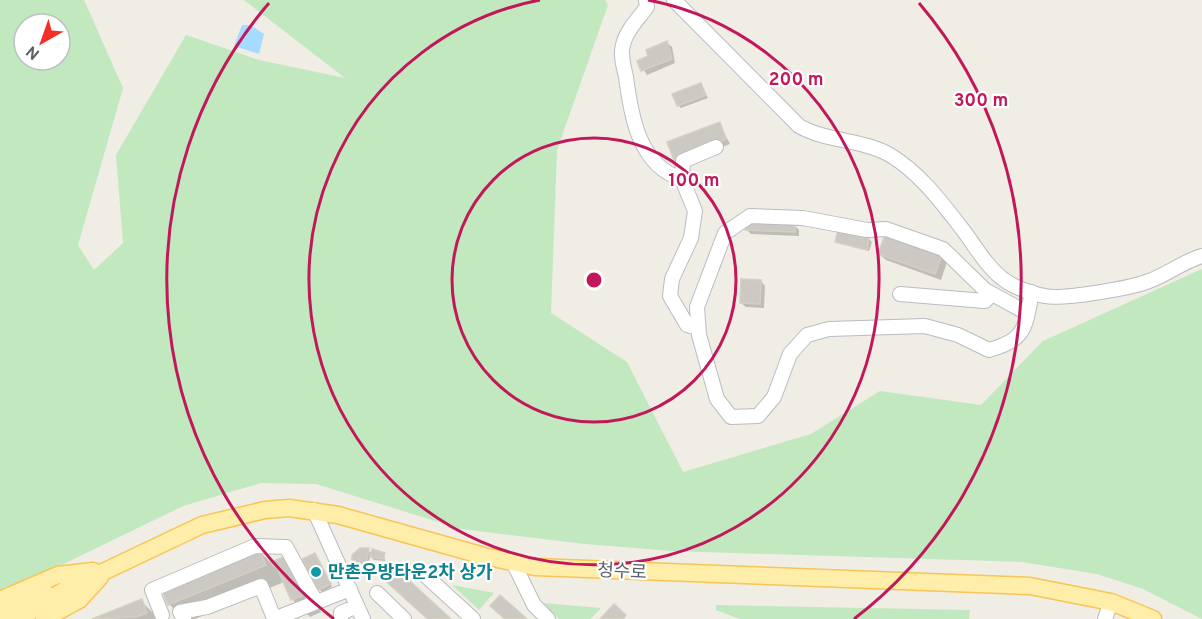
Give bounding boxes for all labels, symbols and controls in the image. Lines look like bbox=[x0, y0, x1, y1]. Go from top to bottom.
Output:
north arrow bbox=[12, 12, 72, 72]
text: N bbox=[23, 41, 44, 63]
text: 200 m bbox=[768, 69, 824, 92]
text: 300 m bbox=[954, 90, 1008, 113]
text: 100 m bbox=[668, 170, 720, 193]
centre of rings bbox=[584, 270, 604, 290]
street label: 청수로 bbox=[597, 560, 647, 585]
place label: 만촌우방타운2차 상가 bbox=[328, 562, 493, 585]
marker: 만촌우방타운2차 상가 bbox=[309, 565, 323, 579]

